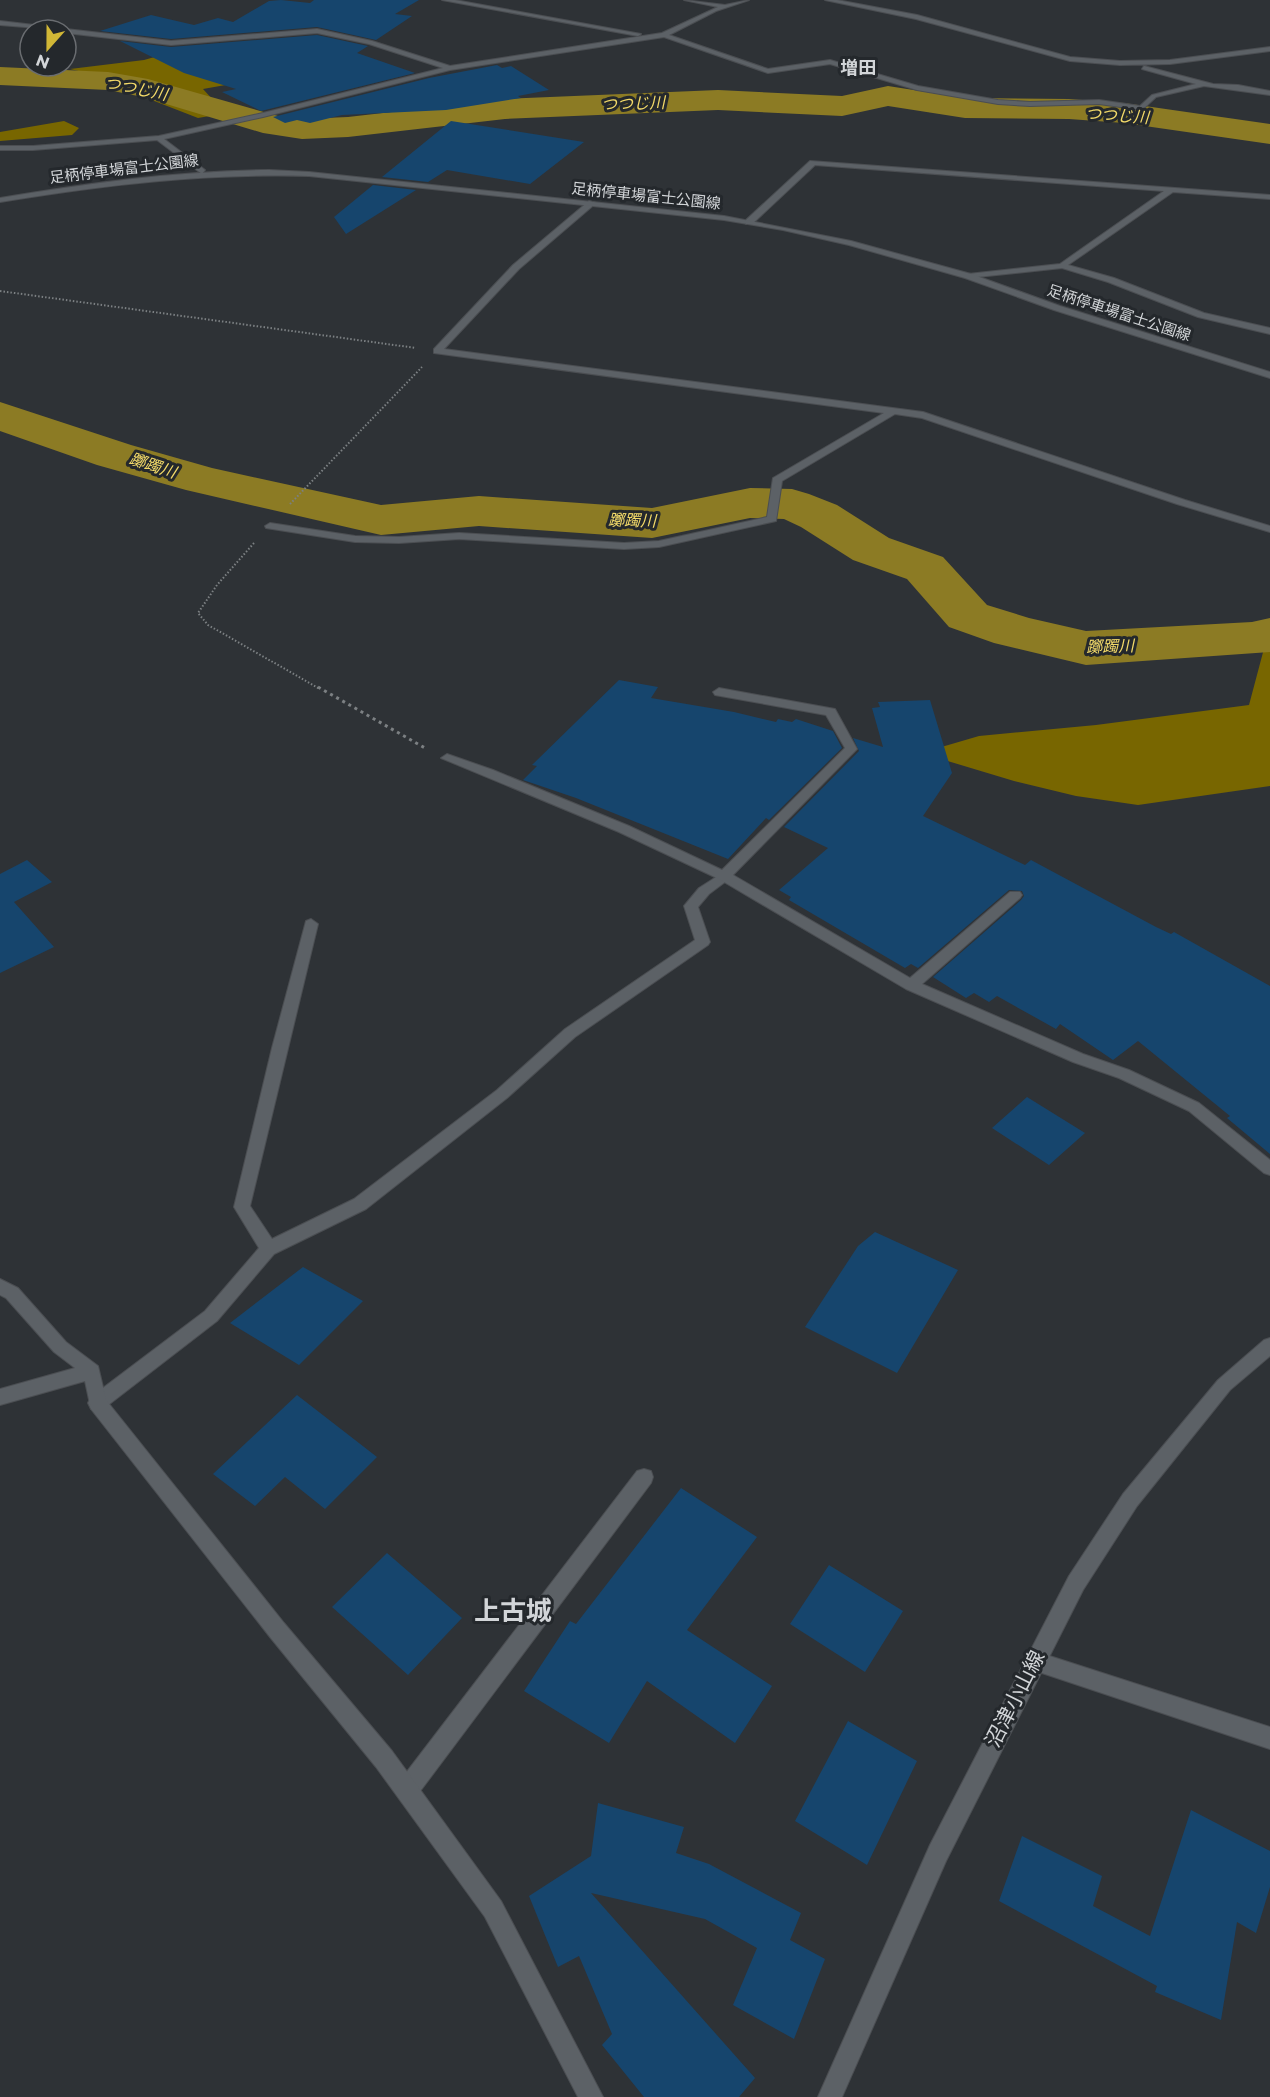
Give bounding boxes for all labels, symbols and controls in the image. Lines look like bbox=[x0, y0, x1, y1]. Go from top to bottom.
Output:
north arrow bbox=[18, 18, 78, 78]
text: N bbox=[33, 50, 52, 73]
district label: 増田 bbox=[840, 57, 876, 79]
water label: つつじ川 bbox=[103, 73, 171, 104]
water label: つつじ川 bbox=[601, 93, 667, 114]
water label: つつじ川 bbox=[1084, 104, 1152, 127]
street label: 足柄停車場富士公園線 bbox=[48, 150, 200, 187]
street label: 足柄停車場富士公園線 bbox=[570, 178, 722, 213]
street label: 足柄停車場富士公園線 bbox=[1045, 280, 1193, 345]
water label: 躑躅川 bbox=[127, 449, 181, 483]
water label: 躑躅川 bbox=[608, 511, 658, 530]
water label: 躑躅川 bbox=[1086, 636, 1136, 657]
district label: 上古城 bbox=[474, 1595, 552, 1627]
street label: 沼津小山線 bbox=[980, 1646, 1050, 1751]

